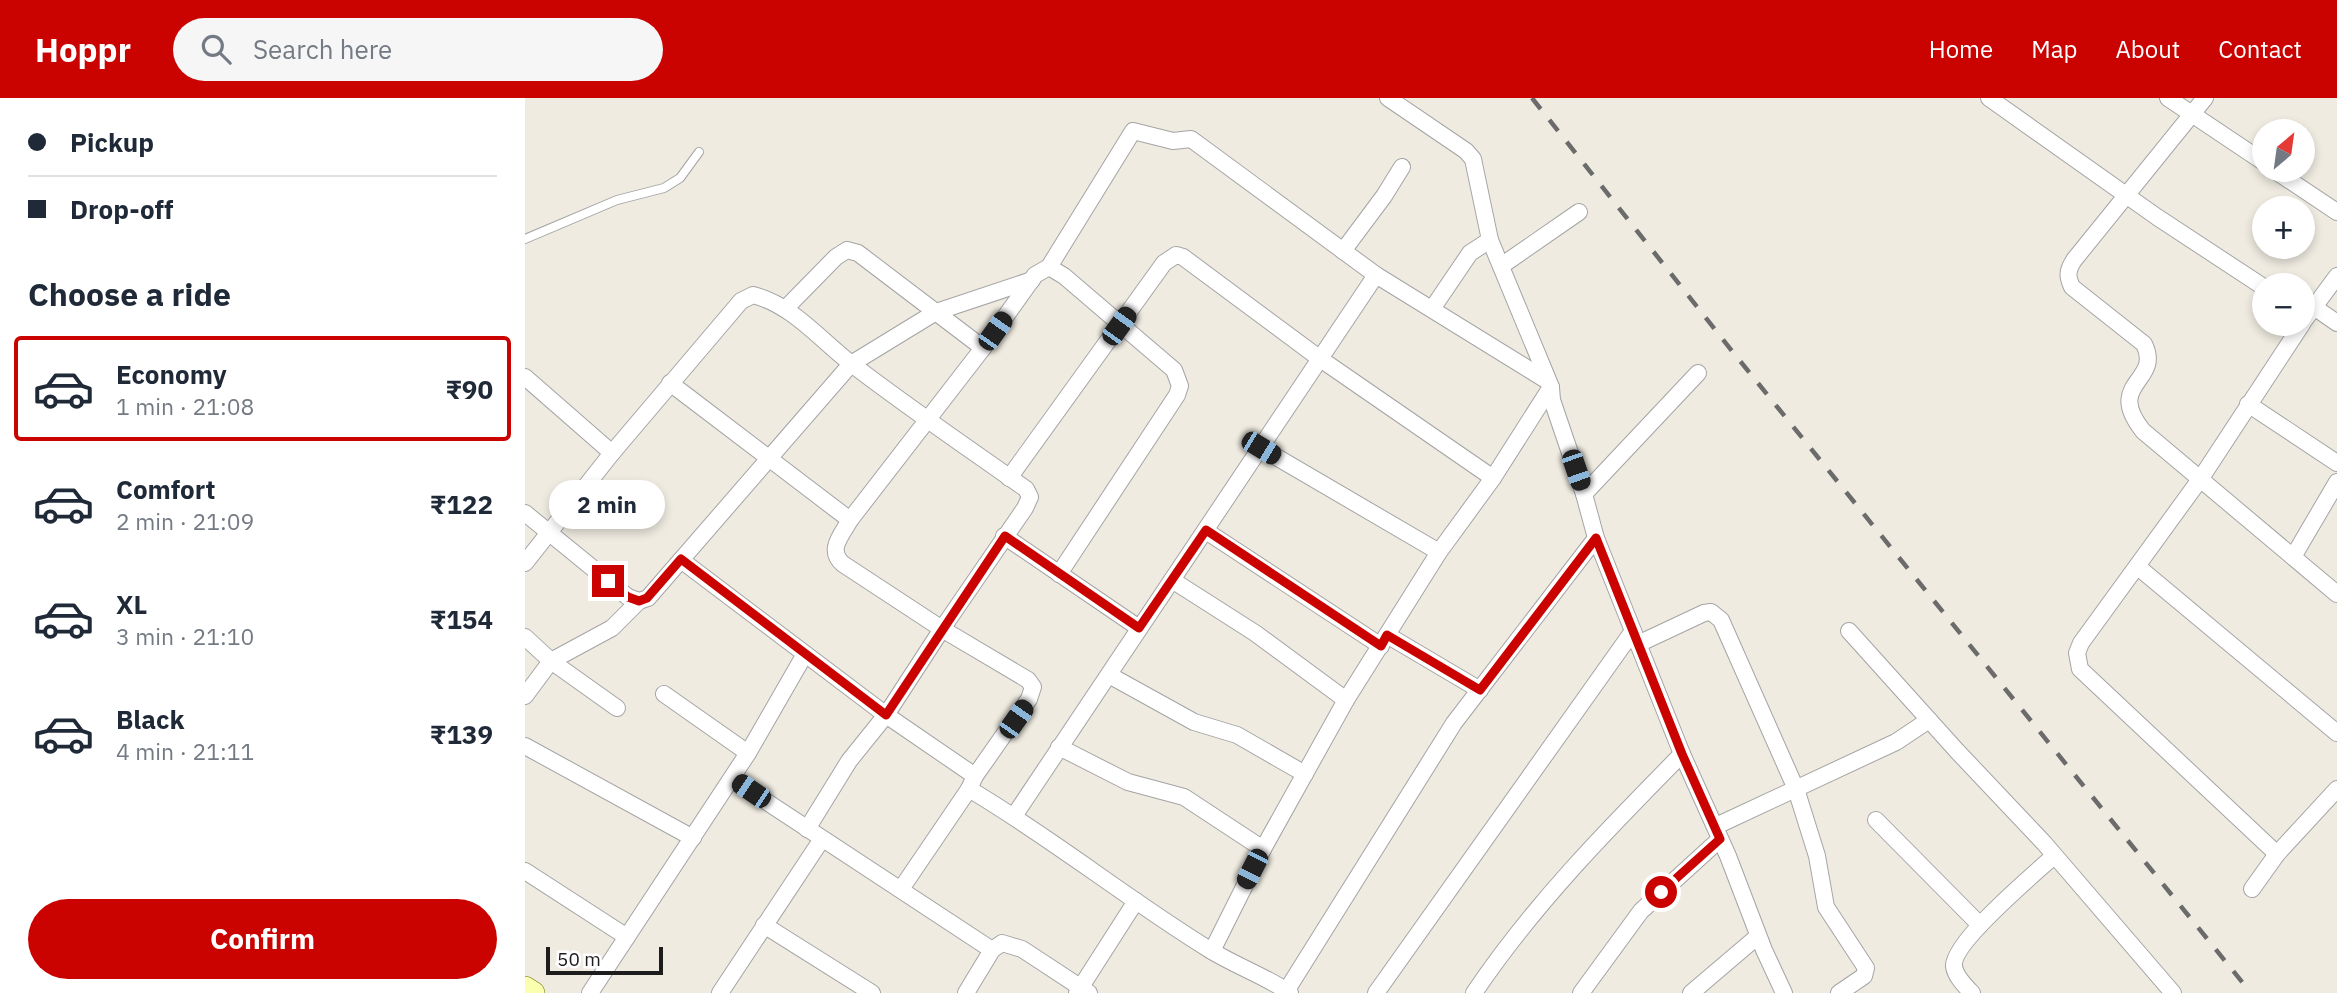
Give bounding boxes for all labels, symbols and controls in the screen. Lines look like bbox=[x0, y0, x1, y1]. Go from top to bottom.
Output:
search box bbox=[173, 18, 663, 81]
text: Hoppr bbox=[35, 28, 131, 71]
icon: search bbox=[197, 30, 235, 68]
text: Search here bbox=[253, 32, 392, 66]
text: Home bbox=[1929, 33, 1993, 65]
text: Map bbox=[2031, 33, 2077, 65]
text: About bbox=[2115, 33, 2180, 65]
text: Contact bbox=[2218, 33, 2302, 65]
north arrow bbox=[2252, 119, 2315, 182]
map controls bbox=[2252, 119, 2315, 336]
text: Pickup bbox=[70, 125, 154, 159]
text: Drop-off bbox=[70, 192, 173, 226]
button: + bbox=[2252, 196, 2315, 259]
text: Choose a ride bbox=[28, 273, 231, 315]
button: − bbox=[2252, 273, 2315, 336]
car bbox=[1099, 303, 1140, 349]
car bbox=[975, 308, 1016, 354]
icon: car bbox=[32, 357, 95, 420]
text: Economy bbox=[116, 357, 227, 391]
text: ₹90 bbox=[445, 372, 493, 406]
text: 1 min · 21:08 bbox=[116, 391, 254, 421]
car bbox=[1238, 428, 1285, 468]
car bbox=[1560, 447, 1593, 493]
icon: car bbox=[32, 472, 95, 535]
text: Comfort bbox=[116, 472, 215, 506]
callout: 2 min bbox=[550, 480, 666, 528]
text: ₹122 bbox=[430, 487, 493, 521]
text: 2 min bbox=[577, 489, 637, 519]
text: 2 min · 21:09 bbox=[116, 506, 254, 536]
route end bbox=[592, 565, 624, 597]
icon: car bbox=[32, 587, 95, 650]
text: XL bbox=[116, 587, 147, 621]
text: ₹154 bbox=[430, 602, 493, 636]
text: 3 min · 21:10 bbox=[116, 621, 254, 651]
car bbox=[996, 696, 1037, 742]
icon: car bbox=[32, 702, 95, 765]
text: Black bbox=[116, 702, 184, 736]
text: ₹139 bbox=[430, 717, 493, 751]
text: 4 min · 21:11 bbox=[116, 736, 254, 766]
car bbox=[728, 771, 775, 811]
car bbox=[1234, 846, 1271, 892]
route start bbox=[1645, 876, 1677, 908]
button: Confirm bbox=[28, 899, 497, 979]
scale bar bbox=[546, 944, 663, 976]
text: 50 m bbox=[557, 947, 601, 971]

